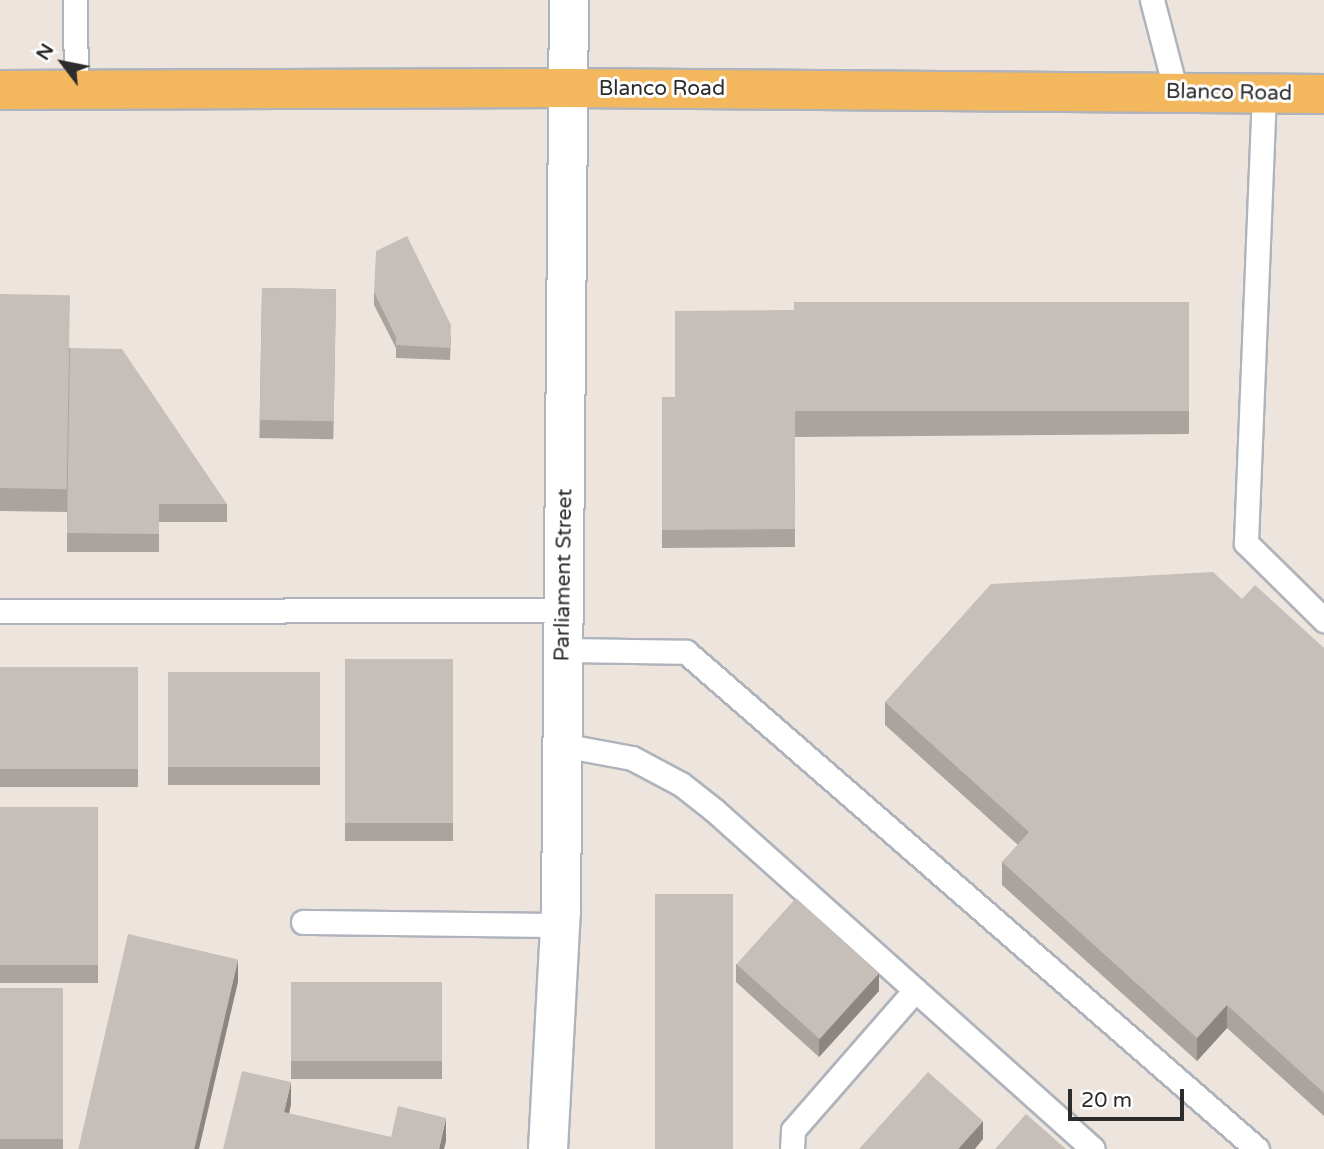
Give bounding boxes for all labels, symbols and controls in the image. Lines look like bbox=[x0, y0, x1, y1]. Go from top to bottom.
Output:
north arrow bbox=[28, 28, 98, 98]
text: N bbox=[32, 40, 59, 64]
street label: Blanco Road bbox=[599, 76, 725, 102]
street label: Blanco Road bbox=[1166, 79, 1292, 107]
street label: Parliament Street bbox=[550, 488, 578, 662]
scale bar bbox=[1072, 1076, 1188, 1120]
text: 20 m bbox=[1081, 1088, 1132, 1113]

